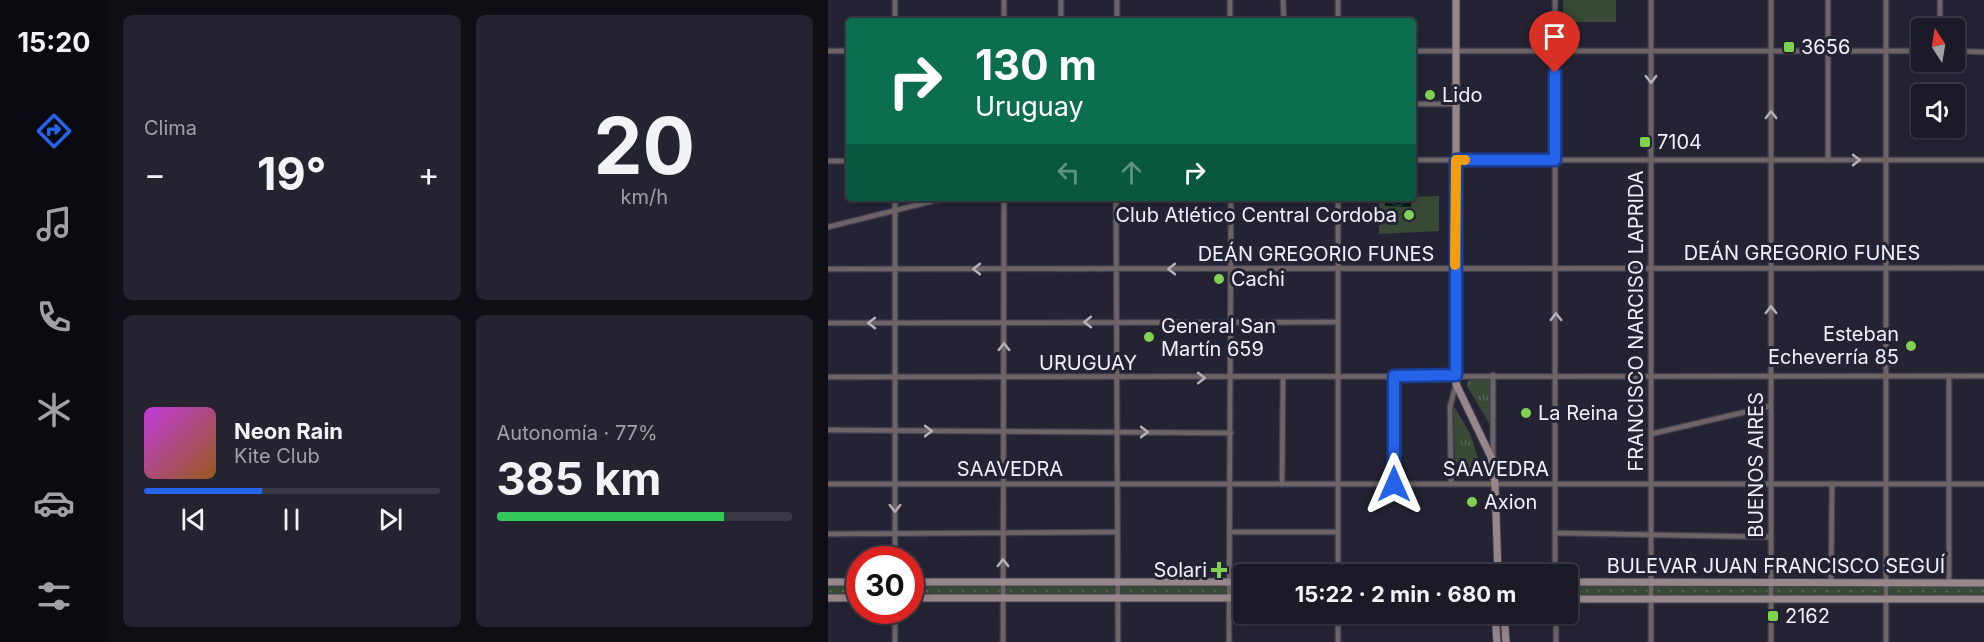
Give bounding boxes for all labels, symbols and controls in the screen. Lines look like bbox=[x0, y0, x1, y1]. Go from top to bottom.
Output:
pin bbox=[1529, 11, 1580, 73]
north arrow bbox=[1911, 18, 1965, 72]
map controls bbox=[1911, 18, 1965, 138]
icon: arrive bbox=[1538, 20, 1571, 53]
text: 15:20 bbox=[17, 26, 91, 59]
place label: 3656 bbox=[1801, 35, 1850, 59]
text: 130 m bbox=[975, 39, 1097, 90]
marker: 3656 bbox=[1782, 40, 1796, 54]
icon: right bbox=[876, 42, 954, 120]
one-way arrow bbox=[1645, 75, 1657, 84]
place label: Lido bbox=[1442, 83, 1482, 107]
button: sound bbox=[1911, 84, 1965, 138]
marker: Lido bbox=[1423, 88, 1437, 102]
text: Uruguay bbox=[975, 90, 1084, 123]
text: 20 bbox=[593, 98, 695, 193]
icon: directions bbox=[33, 110, 75, 152]
one-way arrow bbox=[1765, 111, 1777, 120]
text: Clima bbox=[144, 116, 197, 140]
place label: 7104 bbox=[1657, 130, 1702, 154]
marker: 7104 bbox=[1638, 135, 1652, 149]
text: 19° bbox=[257, 146, 326, 201]
text: − bbox=[144, 154, 166, 194]
text: + bbox=[418, 154, 440, 194]
one-way arrow bbox=[1852, 154, 1861, 166]
icon: left bbox=[1052, 156, 1085, 189]
icon: ahead bbox=[1115, 156, 1148, 189]
icon: right bbox=[1178, 156, 1211, 189]
street label: FRANCISCO NARCISO LAPRIDA bbox=[1624, 170, 1648, 472]
text: km/h bbox=[620, 185, 668, 209]
icon: music bbox=[33, 203, 75, 245]
place label: Club Atlético Central Cordoba bbox=[1115, 203, 1397, 227]
marker: Club Atlético Central Cordoba bbox=[1402, 208, 1416, 222]
street label: DEÁN GREGORIO FUNES bbox=[1684, 240, 1920, 265]
street label: DEÁN GREGORIO FUNES bbox=[1198, 241, 1434, 266]
one-way arrow bbox=[973, 263, 982, 275]
one-way arrow bbox=[1168, 263, 1177, 275]
place label: Cachi bbox=[1231, 267, 1285, 291]
marker: Cachi bbox=[1212, 272, 1226, 286]
icon: phone bbox=[33, 296, 75, 338]
one-way arrow bbox=[1765, 306, 1777, 315]
one-way arrow bbox=[1550, 312, 1563, 321]
place label: General San Martín 659 bbox=[1161, 314, 1276, 361]
one-way arrow bbox=[1084, 316, 1093, 329]
one-way arrow bbox=[868, 317, 877, 329]
place label: Esteban Echeverría 85 bbox=[1768, 322, 1899, 369]
marker: General San Martín 659 bbox=[1142, 330, 1156, 344]
marker: Esteban Echeverría 85 bbox=[1904, 339, 1918, 353]
one-way arrow bbox=[997, 342, 1010, 351]
street label: URUGUAY bbox=[1039, 351, 1137, 375]
one-way arrow bbox=[1197, 372, 1206, 384]
icon: climate bbox=[33, 389, 75, 431]
street label: BUENOS AIRES bbox=[1744, 392, 1768, 538]
place label: La Reina bbox=[1538, 401, 1618, 425]
marker: La Reina bbox=[1519, 406, 1533, 420]
text: Neon Rain bbox=[234, 418, 343, 444]
text: Autonomía · 77% bbox=[497, 421, 658, 445]
one-way arrow bbox=[924, 425, 933, 437]
one-way arrow bbox=[1140, 426, 1149, 438]
text: Kite Club bbox=[234, 444, 320, 468]
text: 385 km bbox=[497, 451, 661, 506]
position arrow bbox=[1362, 452, 1426, 516]
street label: SAAVEDRA bbox=[957, 457, 1063, 481]
street label: SAAVEDRA bbox=[1443, 457, 1549, 481]
icon: car bbox=[33, 482, 75, 524]
place label: Axion bbox=[1484, 490, 1537, 514]
marker: Axion bbox=[1465, 495, 1479, 509]
icon: previous bbox=[177, 503, 210, 536]
icon: pause bbox=[275, 503, 308, 536]
icon: next bbox=[374, 503, 407, 536]
one-way arrow bbox=[889, 504, 901, 513]
speed limit sign: 30 bbox=[846, 546, 924, 624]
street label: BULEVAR JUAN FRANCISCO SEGUÍ bbox=[1607, 553, 1946, 578]
one-way arrow bbox=[997, 558, 1009, 567]
place label: Solari bbox=[1153, 558, 1207, 582]
marker: Solari bbox=[1212, 563, 1226, 577]
icon: filters bbox=[33, 575, 75, 617]
text: 15:22 · 2 min · 680 m bbox=[1295, 581, 1516, 607]
place label: 2162 bbox=[1785, 604, 1830, 628]
marker: 2162 bbox=[1766, 609, 1780, 623]

